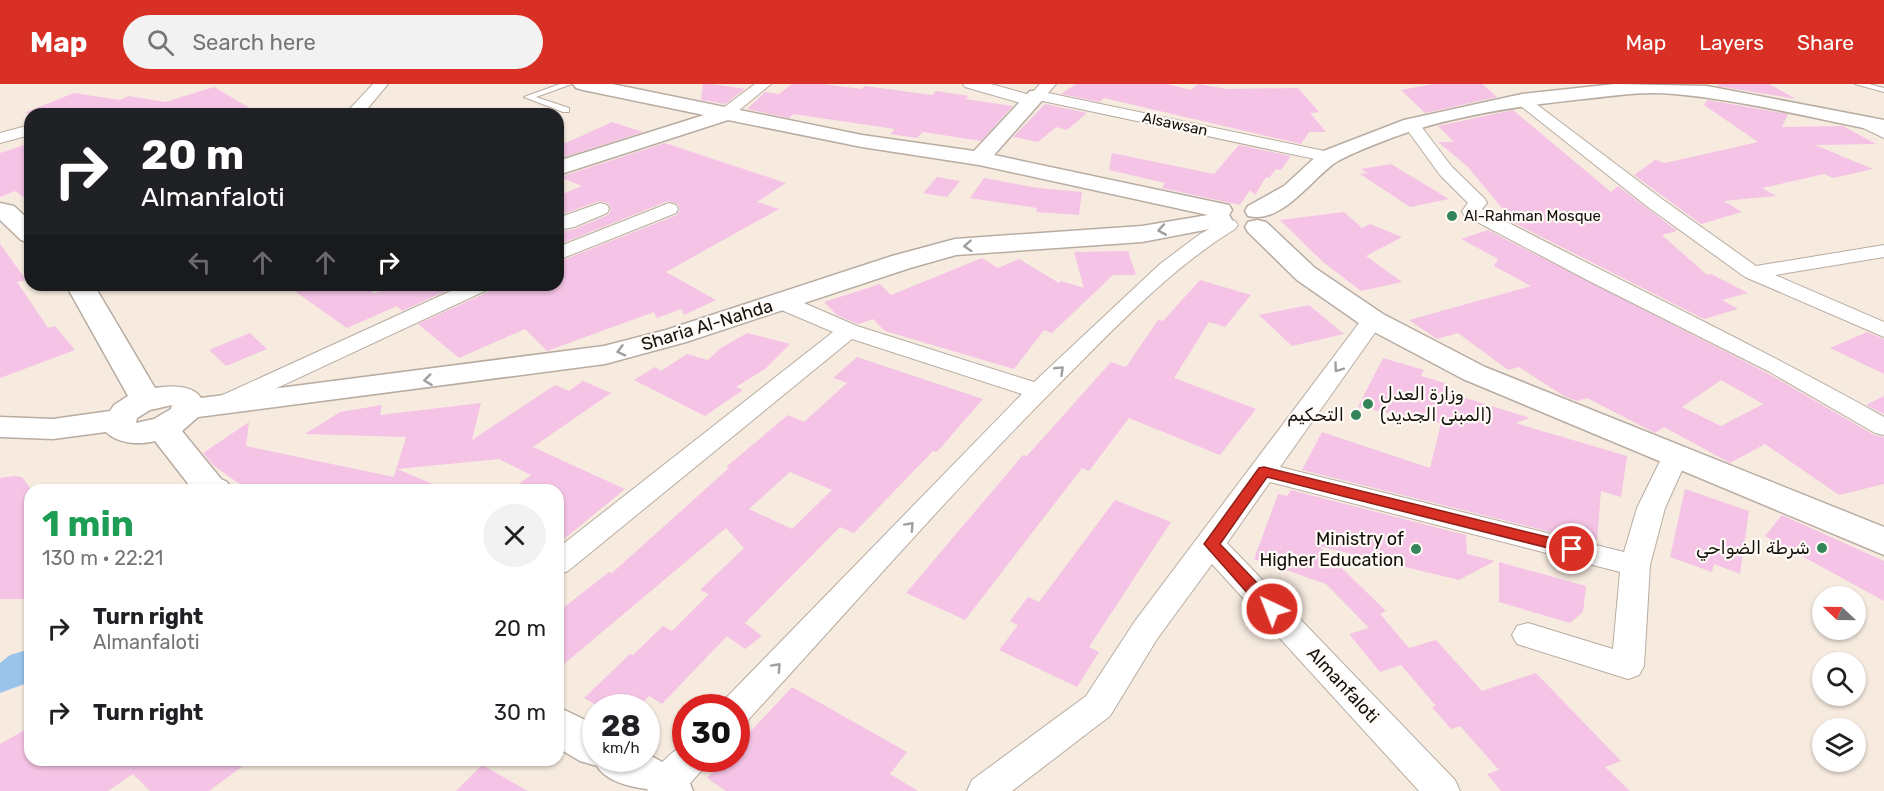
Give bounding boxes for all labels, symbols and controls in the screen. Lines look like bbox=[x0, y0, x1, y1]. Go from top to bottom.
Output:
search box bbox=[123, 15, 543, 69]
text: Map bbox=[30, 26, 87, 59]
icon: search bbox=[144, 26, 177, 59]
text: Search here bbox=[192, 29, 316, 56]
text: Map bbox=[1625, 30, 1666, 55]
text: Layers bbox=[1699, 30, 1764, 55]
text: Share bbox=[1797, 30, 1854, 55]
street label: Alsawsan bbox=[1141, 108, 1209, 140]
text: 20 m bbox=[141, 130, 244, 180]
icon: right bbox=[42, 132, 120, 210]
text: Almanfaloti bbox=[141, 181, 285, 213]
place label: Al-Rahman Mosque bbox=[1464, 207, 1601, 225]
marker: Al-Rahman Mosque bbox=[1445, 209, 1459, 223]
one-way arrow bbox=[1158, 223, 1168, 236]
one-way arrow bbox=[963, 240, 972, 253]
icon: left bbox=[183, 246, 216, 279]
icon: ahead bbox=[246, 246, 279, 279]
icon: ahead bbox=[309, 246, 342, 279]
icon: right bbox=[372, 246, 405, 279]
street label: Sharia Al-Nahda bbox=[639, 295, 775, 355]
one-way arrow bbox=[616, 344, 627, 356]
one-way arrow bbox=[1335, 361, 1346, 372]
one-way arrow bbox=[1052, 366, 1063, 377]
one-way arrow bbox=[424, 373, 433, 386]
place label: وزارة العدل (المبنى الجديد) bbox=[1380, 383, 1491, 426]
marker: وزارة العدل (المبنى الجديد) bbox=[1361, 397, 1375, 411]
place label: التحكيم bbox=[1287, 404, 1344, 427]
marker: التحكيم bbox=[1349, 408, 1363, 422]
text: 1 min bbox=[42, 502, 134, 545]
button: close bbox=[483, 504, 546, 567]
one-way arrow bbox=[903, 522, 914, 533]
pin bbox=[1546, 523, 1597, 574]
place label: Ministry of Higher Education bbox=[1259, 528, 1404, 571]
icon: arrive bbox=[1555, 532, 1588, 565]
place label: شرطة الضواحي bbox=[1696, 537, 1810, 561]
marker: شرطة الضواحي bbox=[1815, 541, 1829, 555]
marker: Ministry of Higher Education bbox=[1409, 542, 1423, 556]
text: 130 m · 22:21 bbox=[42, 546, 163, 570]
position arrow bbox=[1240, 577, 1304, 641]
north arrow bbox=[1812, 586, 1866, 640]
map controls bbox=[1812, 586, 1866, 772]
text: Turn right bbox=[93, 603, 203, 630]
icon: right bbox=[42, 612, 75, 645]
text: 20 m bbox=[494, 615, 546, 642]
text: Almanfaloti bbox=[93, 630, 200, 654]
street label: Almanfaloti bbox=[1302, 642, 1384, 728]
button: search bbox=[1812, 652, 1866, 706]
one-way arrow bbox=[769, 664, 780, 675]
speed limit sign: 30 bbox=[672, 694, 750, 772]
icon: right bbox=[42, 696, 75, 729]
text: Turn right bbox=[93, 699, 203, 726]
text: 30 m bbox=[494, 699, 546, 726]
text: 28 bbox=[601, 708, 641, 744]
button: layers bbox=[1812, 718, 1866, 772]
text: km/h bbox=[602, 739, 640, 757]

